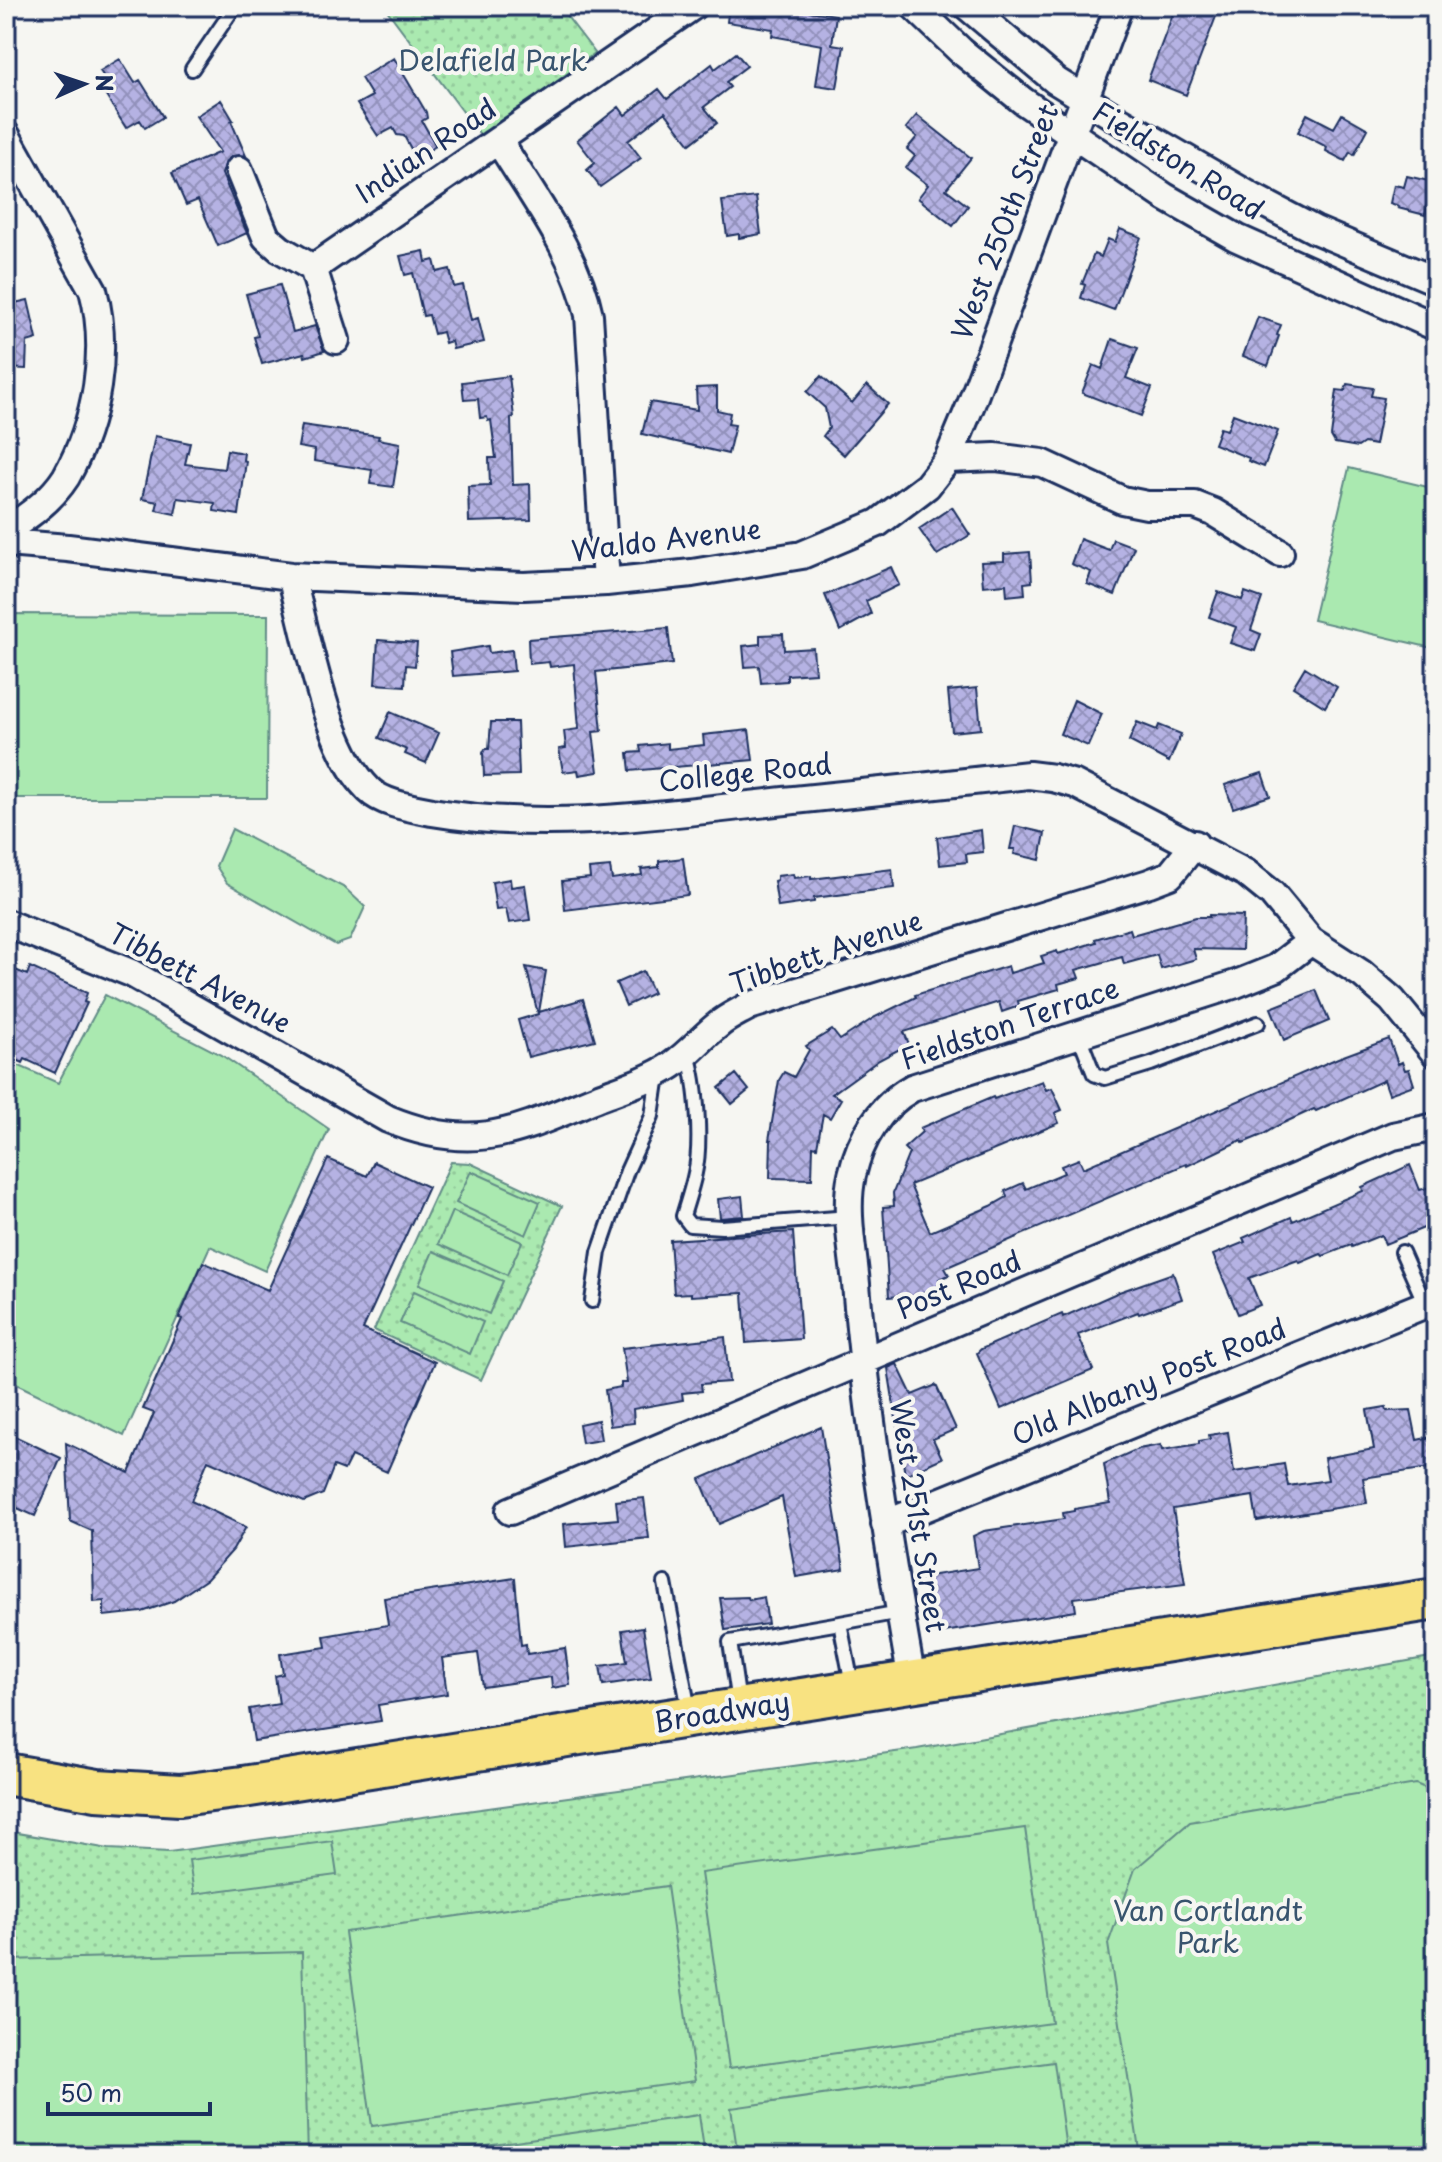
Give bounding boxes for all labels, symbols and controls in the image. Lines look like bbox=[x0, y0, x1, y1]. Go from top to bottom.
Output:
park label: Delafield Park bbox=[398, 38, 588, 81]
north arrow bbox=[44, 44, 124, 124]
text: N bbox=[89, 73, 122, 92]
street label: Indian Road bbox=[346, 87, 504, 213]
street label: Fieldston Road bbox=[1085, 90, 1273, 230]
street label: West 250th Street bbox=[939, 97, 1068, 346]
street label: Waldo Avenue bbox=[569, 506, 763, 571]
street label: College Road bbox=[656, 741, 833, 802]
street label: Tibbett Avenue bbox=[724, 898, 927, 1004]
street label: Tibbett Avenue bbox=[102, 911, 299, 1043]
street label: Fieldston Terrace bbox=[895, 965, 1124, 1080]
street label: Post Road bbox=[889, 1238, 1027, 1329]
street label: Old Albany Post Road bbox=[1005, 1306, 1292, 1455]
street label: West 251st Street bbox=[880, 1396, 959, 1635]
street label: Broadway bbox=[651, 1679, 793, 1742]
park label: Van Cortlandt Park bbox=[1113, 1888, 1303, 1963]
scale bar bbox=[48, 2066, 210, 2116]
text: 50 m bbox=[60, 2074, 122, 2110]

